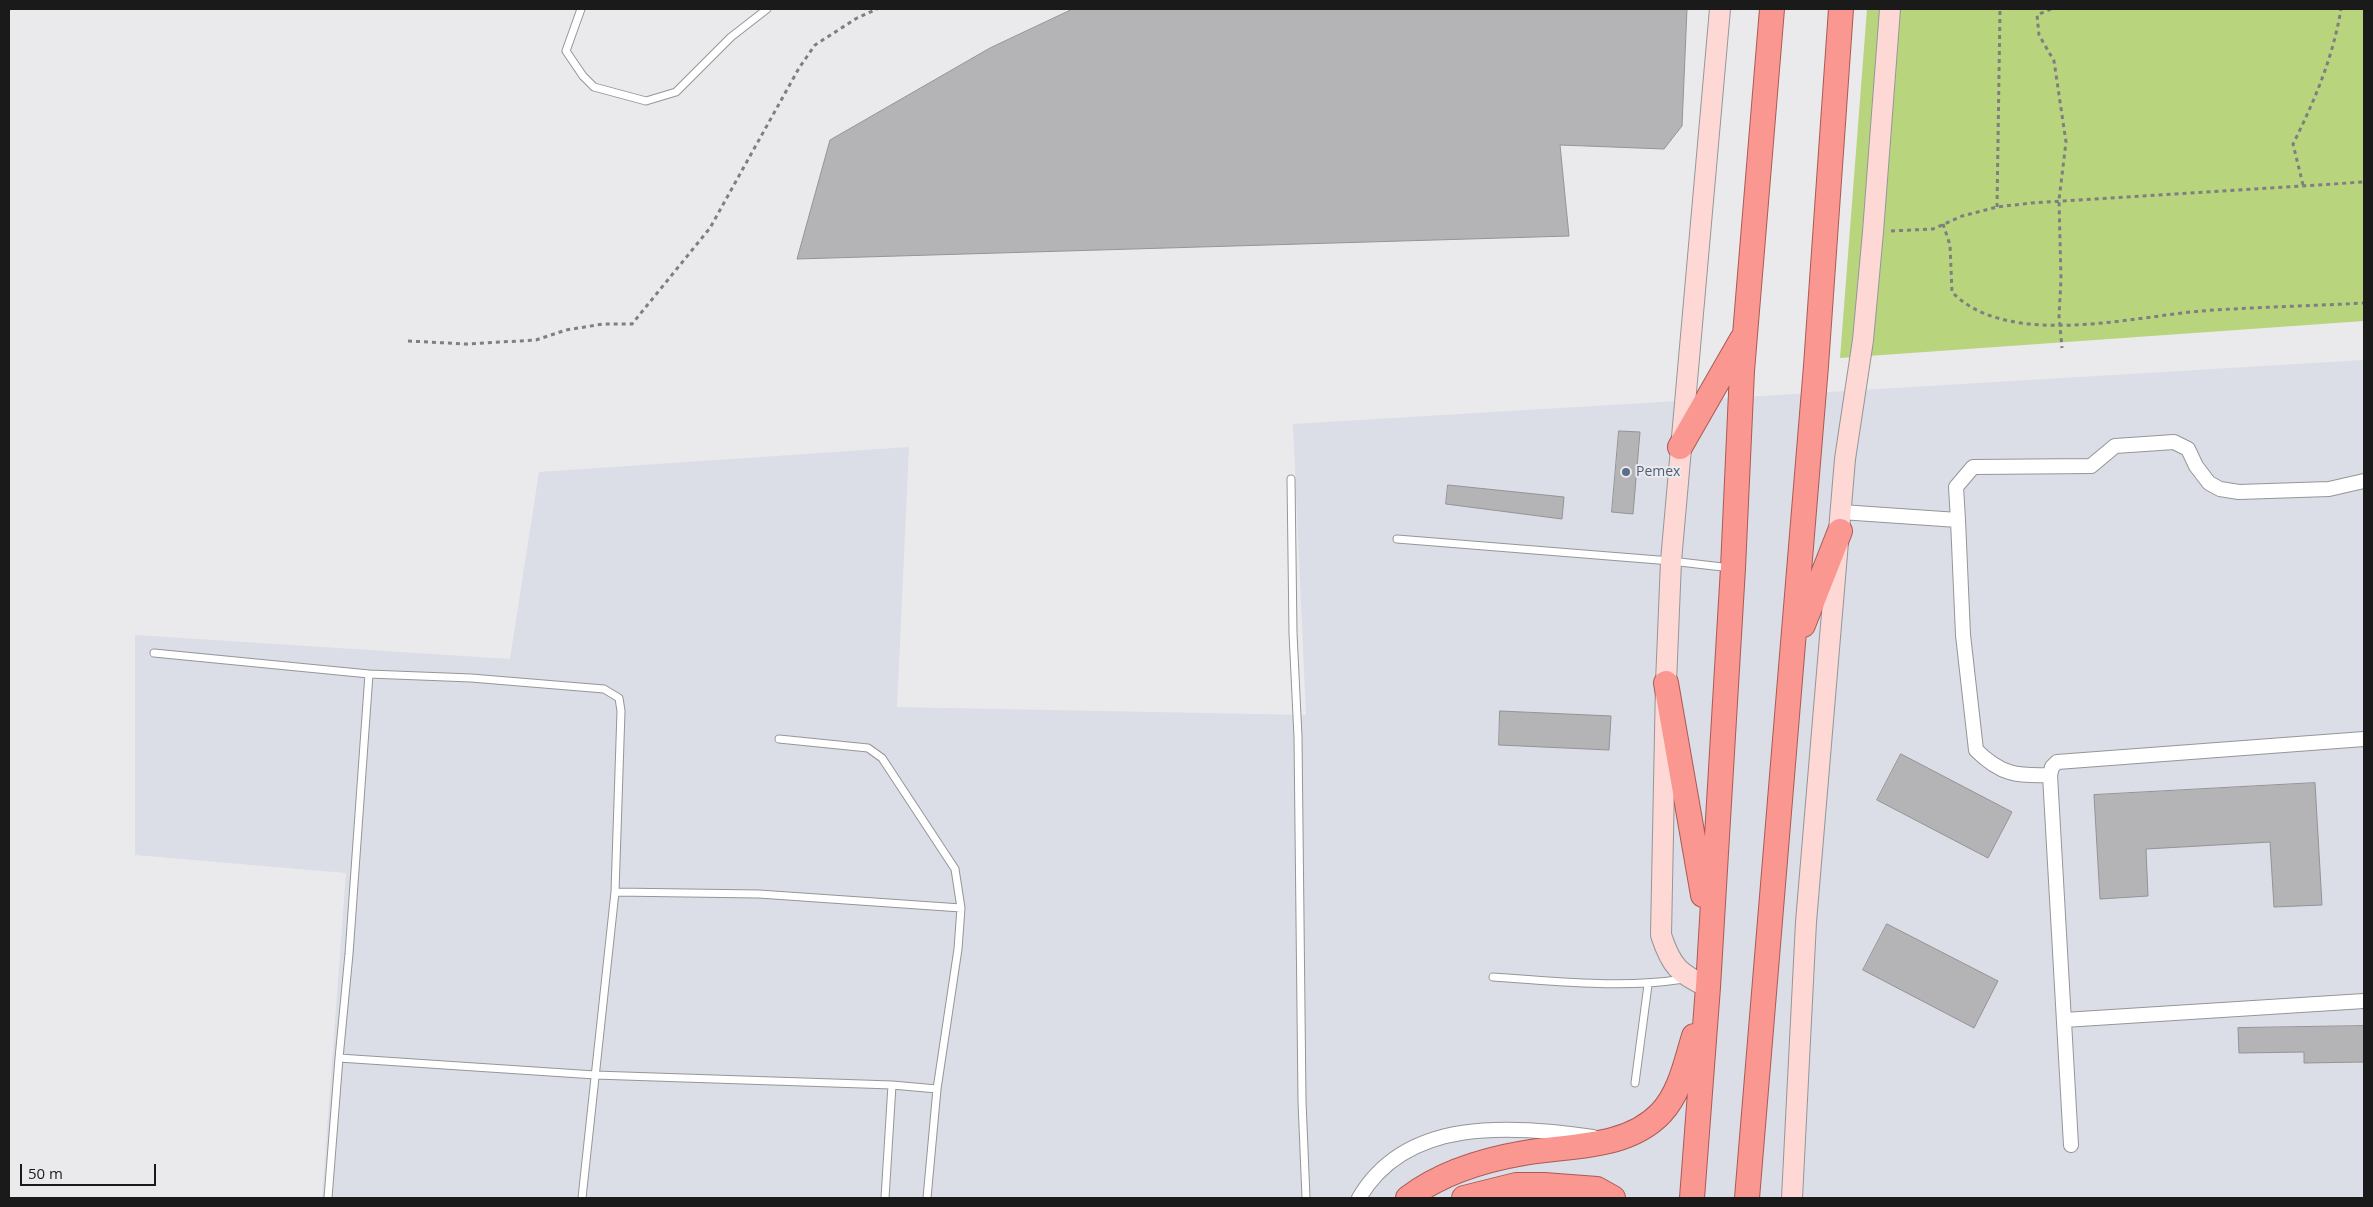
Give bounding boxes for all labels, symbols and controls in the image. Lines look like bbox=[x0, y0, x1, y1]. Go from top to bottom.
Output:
place label: Pemex bbox=[1636, 464, 1680, 480]
marker: Pemex bbox=[1620, 466, 1632, 478]
scale bar bbox=[22, 1154, 159, 1186]
text: 50 m bbox=[28, 1163, 63, 1183]

